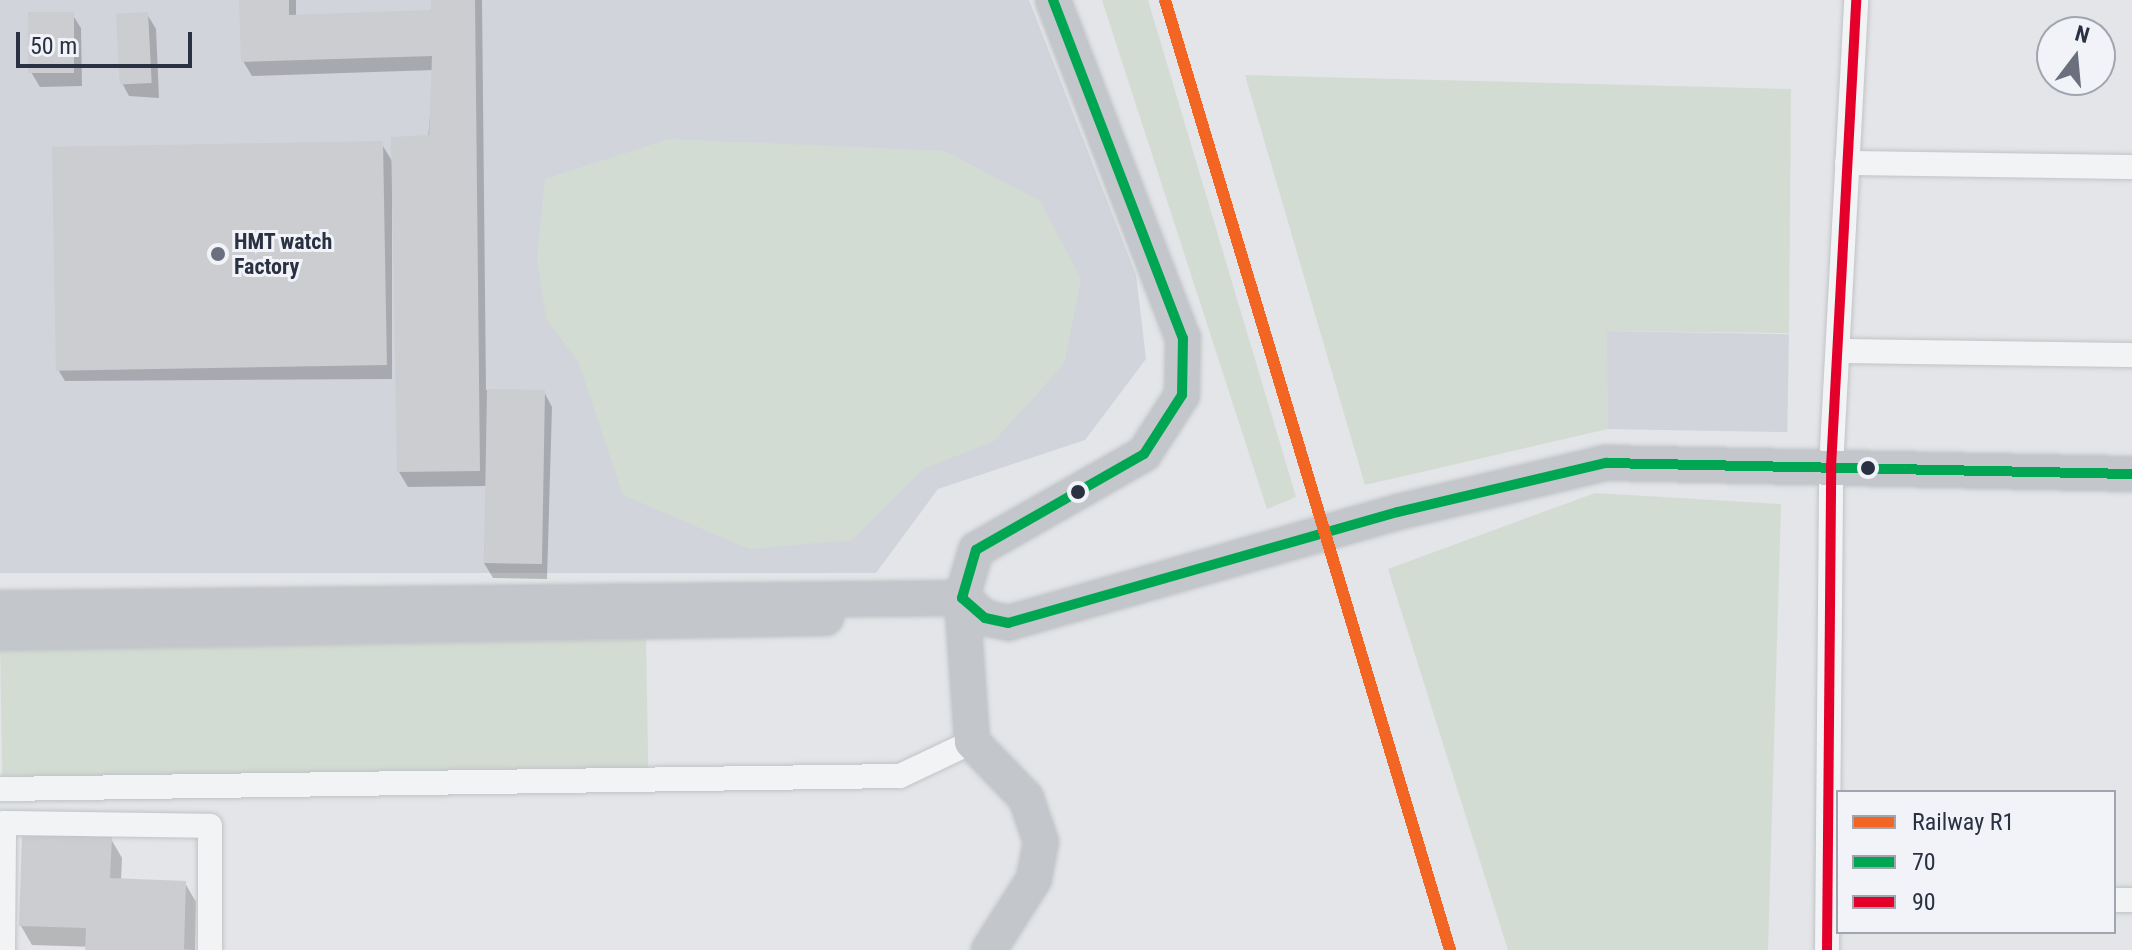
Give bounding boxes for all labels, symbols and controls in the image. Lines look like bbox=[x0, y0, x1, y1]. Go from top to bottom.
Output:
scale bar bbox=[20, 16, 196, 66]
north arrow bbox=[2036, 16, 2116, 96]
text: N bbox=[2072, 20, 2092, 48]
text: 50 m bbox=[30, 32, 77, 60]
place label: HMT watch Factory bbox=[234, 228, 333, 280]
marker: HMT watch Factory bbox=[209, 245, 227, 263]
unlabelled marker bbox=[1860, 460, 1876, 476]
unlabelled marker bbox=[1070, 484, 1086, 500]
legend bbox=[1836, 790, 2116, 934]
text: Railway R1 bbox=[1912, 808, 2014, 836]
text: 70 bbox=[1912, 848, 1936, 876]
text: 90 bbox=[1912, 888, 1936, 916]

